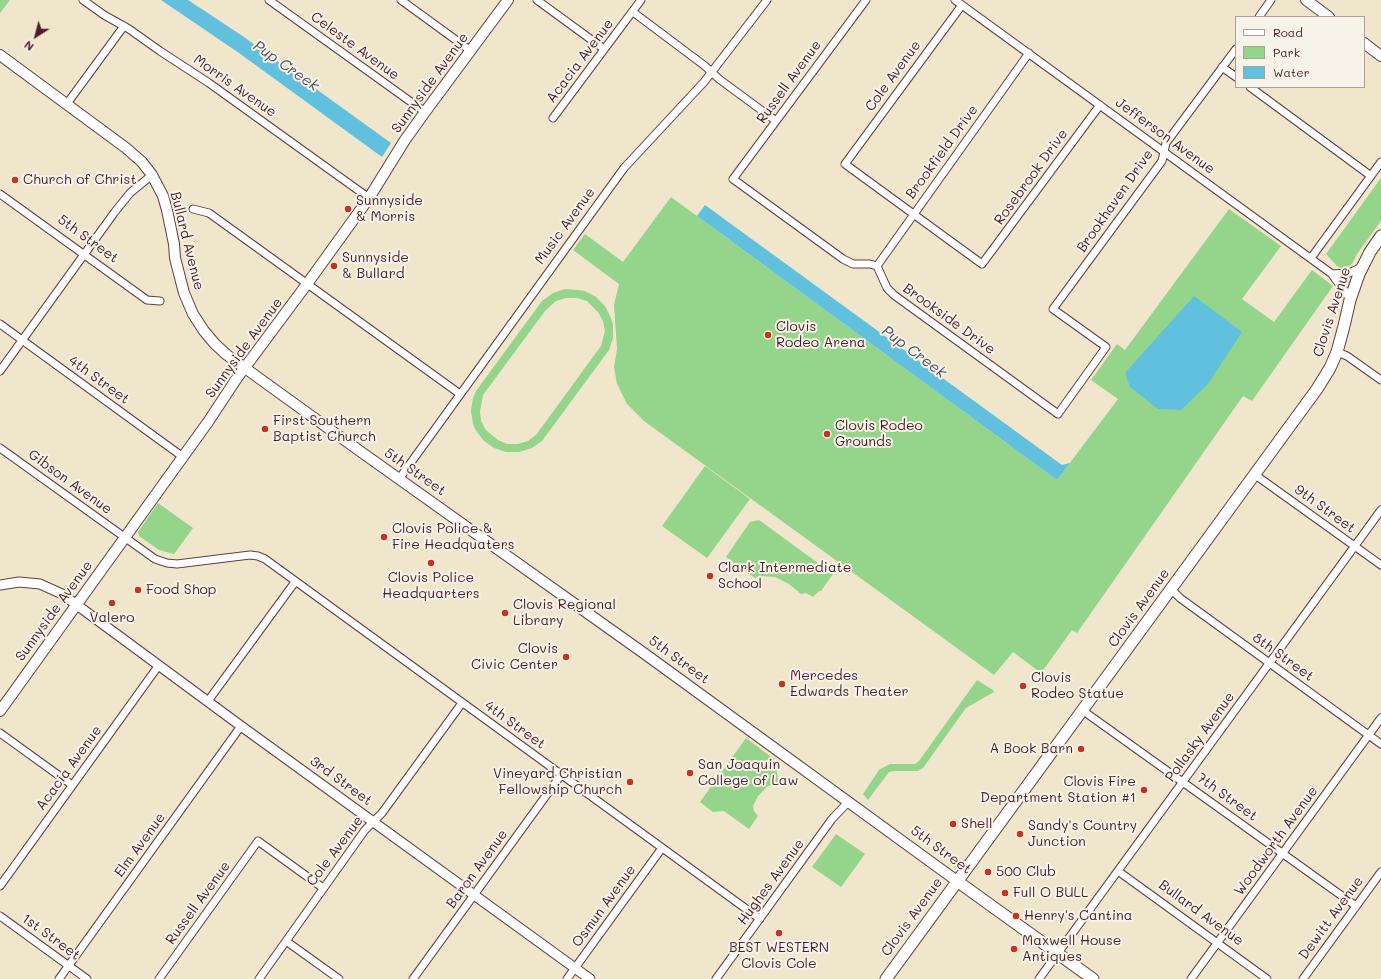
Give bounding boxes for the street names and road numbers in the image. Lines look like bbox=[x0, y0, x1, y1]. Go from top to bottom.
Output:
street label: Celeste Avenue bbox=[307, 8, 403, 84]
street label: Acacia Avenue bbox=[543, 16, 617, 106]
street label: Sunnyside Avenue bbox=[388, 30, 472, 136]
street label: Russell Avenue bbox=[753, 37, 825, 127]
street label: Cole Avenue bbox=[862, 37, 924, 115]
street label: Morris Avenue bbox=[190, 51, 280, 121]
street label: Jefferson Avenue bbox=[1112, 94, 1218, 178]
street label: Brookfield Drive bbox=[902, 102, 982, 202]
street label: Rosebrook Drive bbox=[991, 126, 1071, 228]
street label: Brookhaven Drive bbox=[1073, 146, 1157, 256]
street label: Music Avenue bbox=[531, 184, 599, 268]
street label: Bullard Avenue bbox=[167, 190, 207, 292]
street label: 5th Street bbox=[54, 211, 122, 267]
street label: Clovis Avenue bbox=[1310, 265, 1354, 359]
street label: Brookside Drive bbox=[900, 280, 998, 358]
street label: Sunnyside Avenue bbox=[202, 295, 286, 401]
street label: 4th Street bbox=[65, 352, 133, 408]
street label: 5th Street bbox=[381, 445, 449, 499]
street label: Gibson Avenue bbox=[25, 446, 115, 518]
street label: 9th Street bbox=[1291, 481, 1359, 537]
street label: Sunnyside Avenue bbox=[12, 558, 96, 664]
street label: Clovis Avenue bbox=[1105, 565, 1173, 651]
street label: 8th Street bbox=[1249, 629, 1317, 685]
street label: 5th Street bbox=[645, 632, 713, 688]
street label: Pollasky Avenue bbox=[1162, 689, 1238, 785]
street label: 4th Street bbox=[481, 697, 549, 753]
street label: Acacia Avenue bbox=[33, 722, 105, 814]
street label: 3rd Street bbox=[306, 753, 376, 809]
street label: 7th Street bbox=[1193, 769, 1261, 825]
street label: Woodworth Avenue bbox=[1231, 783, 1321, 899]
street label: Elm Avenue bbox=[111, 809, 169, 881]
street label: Cole Avenue bbox=[303, 813, 367, 889]
street label: 5th Street bbox=[907, 822, 975, 878]
street label: Baron Avenue bbox=[443, 826, 511, 912]
street label: Hughes Avenue bbox=[734, 836, 808, 928]
street label: Russell Avenue bbox=[162, 858, 234, 948]
street label: Osmun Avenue bbox=[569, 862, 639, 950]
street label: Dewitt Avenue bbox=[1295, 873, 1367, 963]
street label: Clovis Avenue bbox=[878, 874, 946, 960]
street label: Bullard Avenue bbox=[1155, 877, 1247, 949]
street label: 1st Street bbox=[18, 910, 84, 964]

